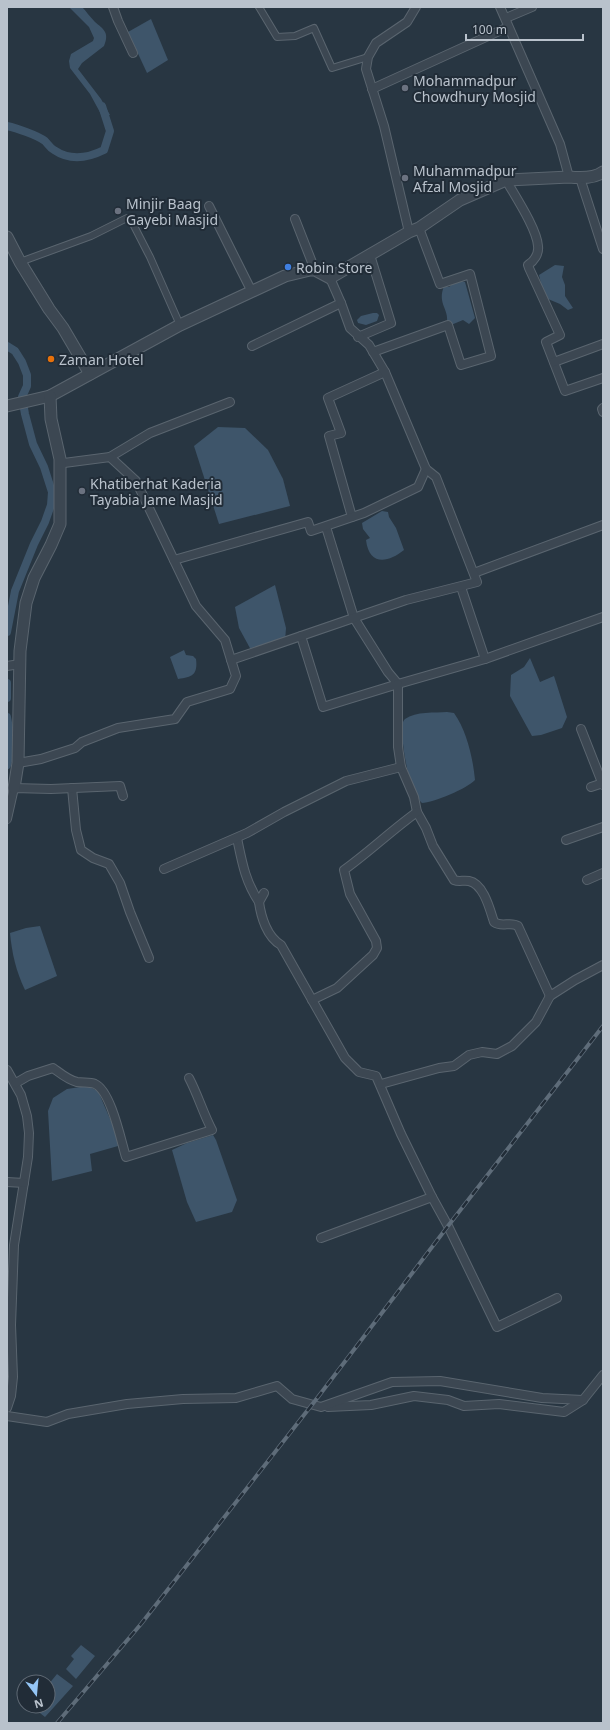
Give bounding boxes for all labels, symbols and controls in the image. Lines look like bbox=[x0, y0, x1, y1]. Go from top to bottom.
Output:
scale bar bbox=[466, 16, 583, 42]
text: 100 m bbox=[472, 21, 507, 38]
place label: Mohammadpur Chowdhury Mosjid bbox=[413, 71, 536, 106]
marker: Mohammadpur Chowdhury Mosjid bbox=[400, 83, 410, 93]
place label: Muhammadpur Afzal Mosjid bbox=[413, 161, 517, 196]
marker: Muhammadpur Afzal Mosjid bbox=[400, 173, 410, 183]
place label: Minjir Baag Gayebi Masjid bbox=[126, 194, 218, 229]
marker: Minjir Baag Gayebi Masjid bbox=[113, 206, 123, 216]
place label: Robin Store bbox=[296, 258, 372, 277]
marker: Robin Store bbox=[283, 262, 293, 272]
place label: Zaman Hotel bbox=[59, 350, 144, 369]
marker: Zaman Hotel bbox=[46, 354, 56, 364]
place label: Khatiberhat Kaderia Tayabia Jame Masjid bbox=[90, 474, 223, 509]
marker: Khatiberhat Kaderia Tayabia Jame Masjid bbox=[77, 486, 87, 496]
north arrow bbox=[16, 1674, 56, 1714]
text: N bbox=[33, 1696, 45, 1713]

